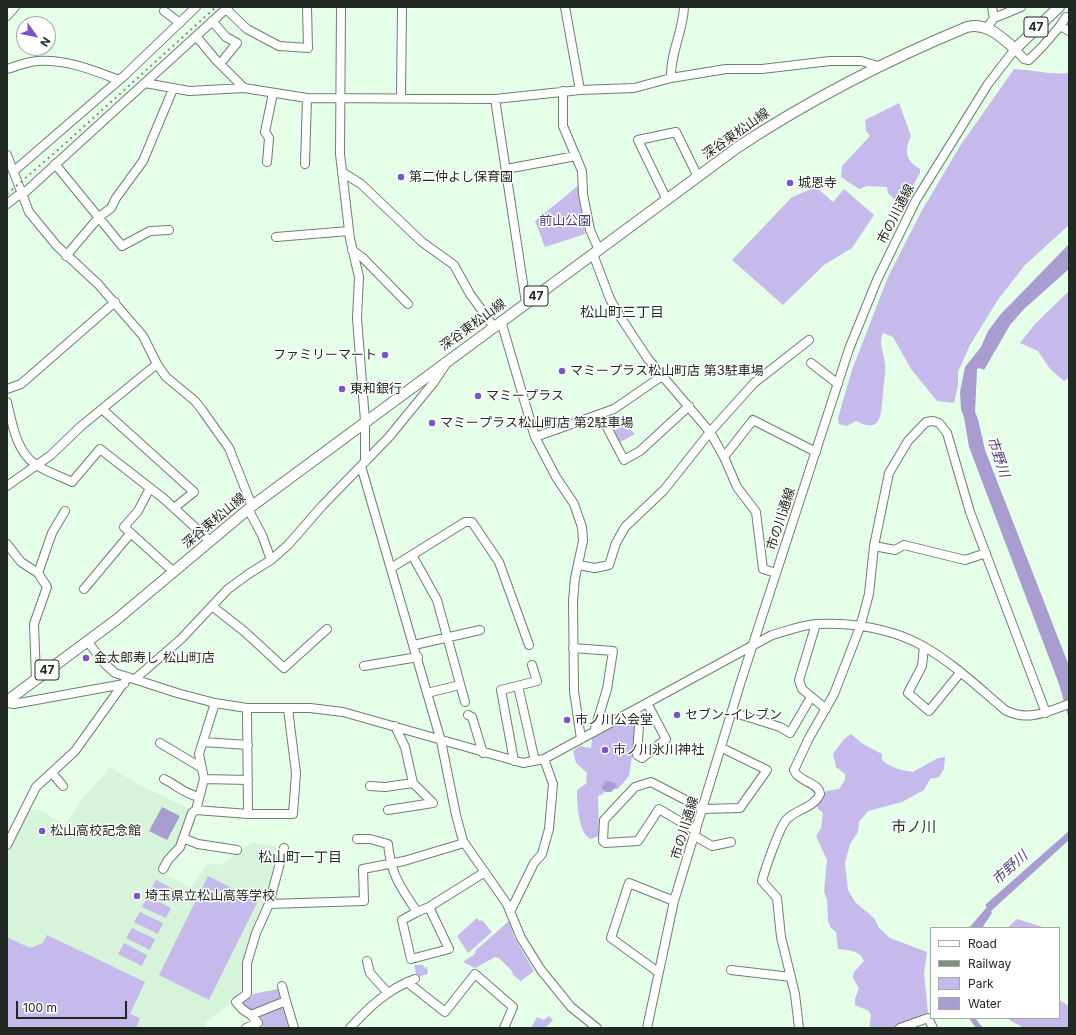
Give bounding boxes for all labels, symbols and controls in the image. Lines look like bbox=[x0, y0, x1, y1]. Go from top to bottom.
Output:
north arrow bbox=[16, 16, 56, 56]
road number: 47 bbox=[1024, 17, 1048, 37]
text: N bbox=[37, 35, 53, 49]
street label: 深谷東松山線 bbox=[700, 105, 772, 163]
place label: 第二仲よし保育園 bbox=[409, 169, 513, 185]
marker: 第二仲よし保育園 bbox=[396, 172, 406, 182]
place label: 城恩寺 bbox=[798, 175, 837, 191]
marker: 城恩寺 bbox=[785, 178, 795, 188]
street label: 市の川通線 bbox=[874, 182, 918, 246]
park label: 前山公園 bbox=[539, 213, 591, 229]
road number: 47 bbox=[524, 286, 548, 306]
street label: 深谷東松山線 bbox=[437, 296, 509, 354]
district label: 松山町三丁目 bbox=[580, 305, 664, 321]
place label: ファミリーマート bbox=[273, 347, 377, 363]
marker: ファミリーマート bbox=[380, 350, 390, 360]
place label: マミープラス松山町店 第3駐車場 bbox=[570, 363, 764, 379]
marker: マミープラス松山町店 第3駐車場 bbox=[557, 366, 567, 376]
place label: 東和銀行 bbox=[350, 381, 402, 397]
marker: 東和銀行 bbox=[337, 384, 347, 394]
place label: マミープラス bbox=[486, 388, 564, 404]
marker: マミープラス bbox=[473, 391, 483, 401]
place label: マミープラス松山町店 第2駐車場 bbox=[440, 415, 634, 431]
marker: マミープラス松山町店 第2駐車場 bbox=[427, 418, 437, 428]
water label: 市野川 bbox=[983, 434, 1013, 480]
street label: 市の川通線 bbox=[764, 486, 798, 552]
street label: 深谷東松山線 bbox=[179, 490, 249, 552]
place label: 金太郎寿し 松山町店 bbox=[94, 650, 215, 666]
marker: 金太郎寿し 松山町店 bbox=[81, 653, 91, 663]
road number: 47 bbox=[35, 660, 59, 680]
place label: セブン-イレブン bbox=[685, 707, 782, 723]
marker: セブン-イレブン bbox=[672, 710, 682, 720]
place label: 市ノ川公会堂 bbox=[575, 712, 653, 728]
marker: 市ノ川公会堂 bbox=[562, 715, 572, 725]
place label: 市ノ川氷川神社 bbox=[613, 742, 704, 758]
marker: 市ノ川氷川神社 bbox=[600, 745, 610, 755]
street label: 市の川通線 bbox=[668, 795, 702, 861]
district label: 市ノ川 bbox=[892, 818, 936, 836]
place label: 松山高校記念館 bbox=[50, 823, 141, 839]
marker: 松山高校記念館 bbox=[37, 826, 47, 836]
water label: 市野川 bbox=[989, 848, 1031, 888]
district label: 松山町一丁目 bbox=[258, 850, 342, 866]
place label: 埼玉県立松山高等学校 bbox=[145, 888, 275, 904]
marker: 埼玉県立松山高等学校 bbox=[132, 891, 142, 901]
legend bbox=[930, 927, 1060, 1019]
text: Road bbox=[968, 936, 997, 951]
text: Railway bbox=[968, 956, 1011, 971]
text: Park bbox=[968, 976, 994, 991]
scale bar bbox=[18, 993, 129, 1019]
text: Water bbox=[968, 996, 1001, 1011]
text: 100 m bbox=[23, 1000, 57, 1015]

